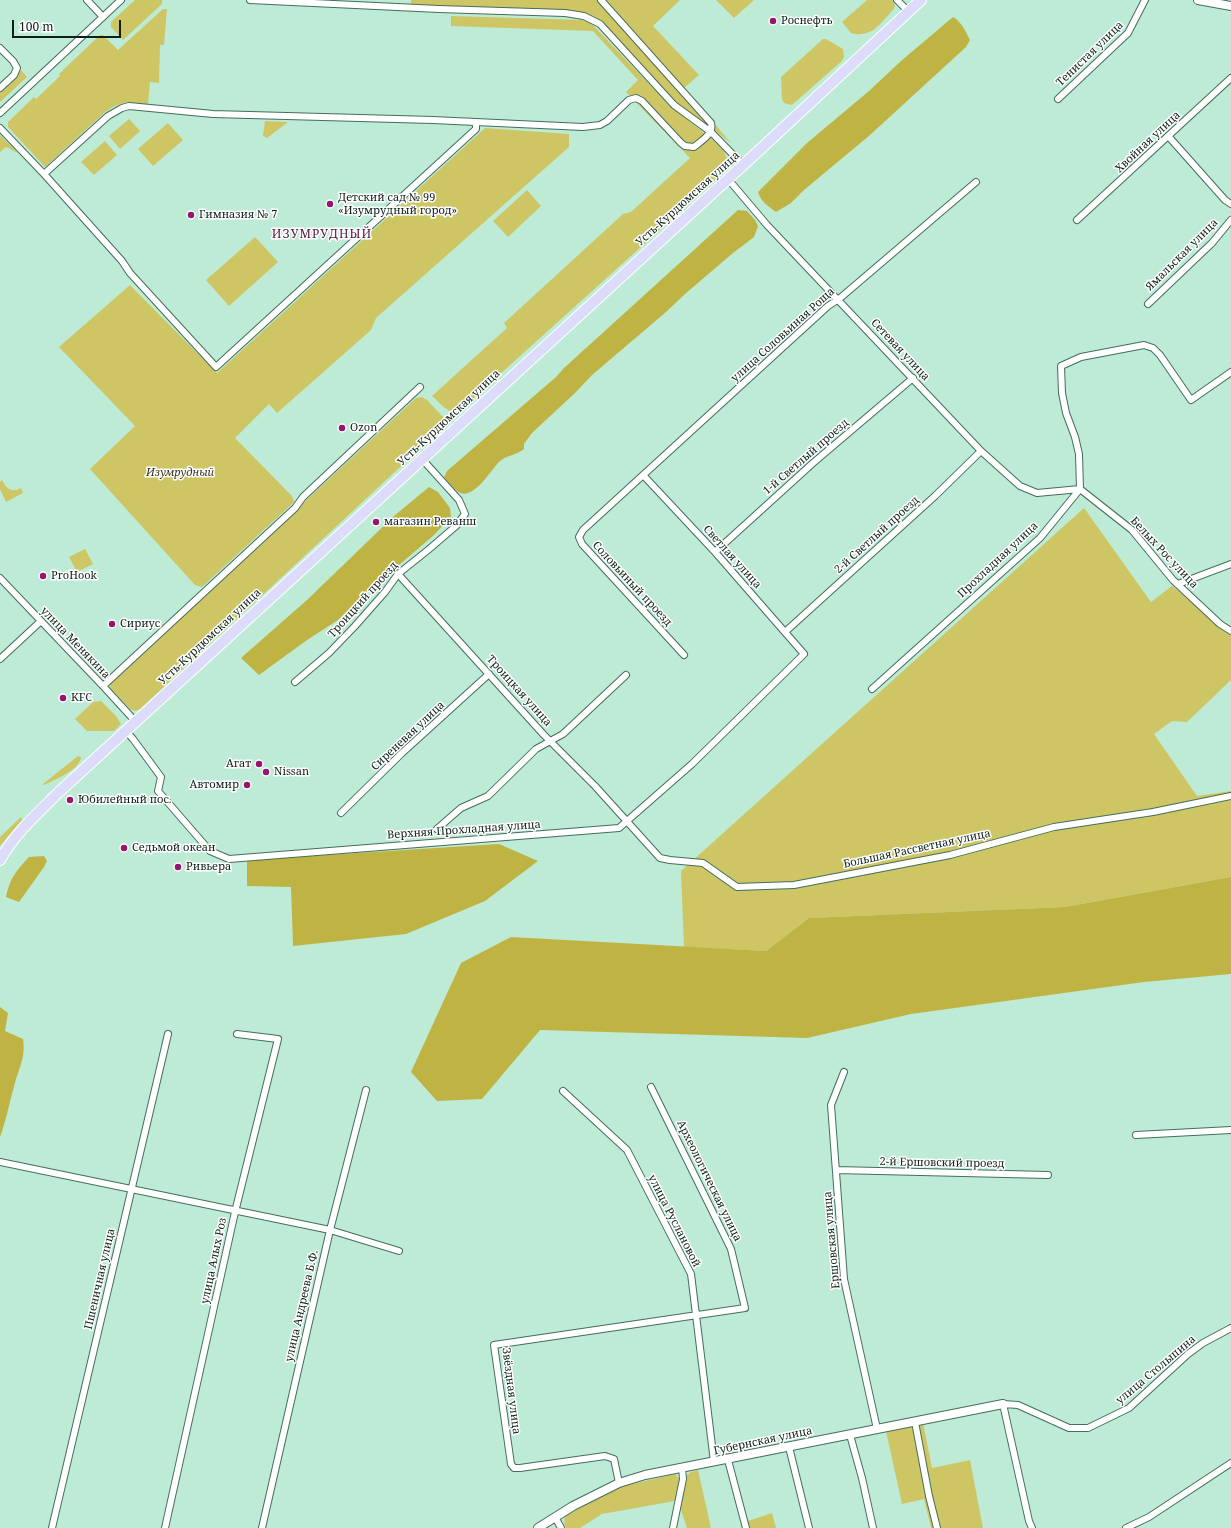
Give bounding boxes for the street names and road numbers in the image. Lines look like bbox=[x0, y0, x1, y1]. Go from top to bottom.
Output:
street label: Тенистая улица bbox=[1054, 19, 1126, 89]
street label: Хвойная улица bbox=[1113, 109, 1183, 175]
street label: Усть-Курдюмская улица bbox=[633, 149, 743, 249]
street label: Ямальская улица bbox=[1143, 216, 1221, 294]
street label: улица Соловьиная Роща bbox=[728, 285, 838, 385]
street label: Сетевая улица bbox=[868, 316, 932, 384]
street label: Усть-Курдюмская улица bbox=[395, 367, 503, 469]
street label: 1-й Светлый проезд bbox=[761, 416, 851, 498]
street label: 2-й Светлый проезд bbox=[832, 494, 922, 576]
street label: Белых Рос улица bbox=[1127, 514, 1201, 592]
street label: Прохладная улица bbox=[955, 519, 1041, 601]
street label: Светлая улица bbox=[700, 523, 764, 591]
street label: Соловьиный проезд bbox=[589, 539, 675, 629]
street label: Троицкий проезд bbox=[325, 559, 401, 641]
street label: Усть-Курдюмская улица bbox=[156, 586, 264, 688]
street label: улица Менякина bbox=[37, 604, 113, 682]
street label: Троицкая улица bbox=[484, 653, 554, 729]
street label: Сиреневая улица bbox=[368, 699, 448, 773]
street label: Верхняя Прохладная улица bbox=[387, 818, 541, 842]
street label: Большая Рассветная улица bbox=[842, 827, 992, 871]
street label: Археологическая улица bbox=[674, 1118, 744, 1244]
street label: 2-й Ершовский проезд bbox=[880, 1155, 1004, 1171]
street label: улица Руслановой bbox=[645, 1173, 703, 1269]
street label: Ершовская улица bbox=[821, 1191, 843, 1289]
street label: улица Алых Роз bbox=[198, 1217, 230, 1305]
street label: Пшеничная улица bbox=[82, 1227, 118, 1331]
street label: улица Андреева Б.Ф. bbox=[283, 1249, 321, 1363]
street label: улица Столыпина bbox=[1114, 1333, 1198, 1407]
street label: Звёздная улица bbox=[499, 1347, 523, 1435]
street label: Губернская улица bbox=[713, 1424, 813, 1458]

